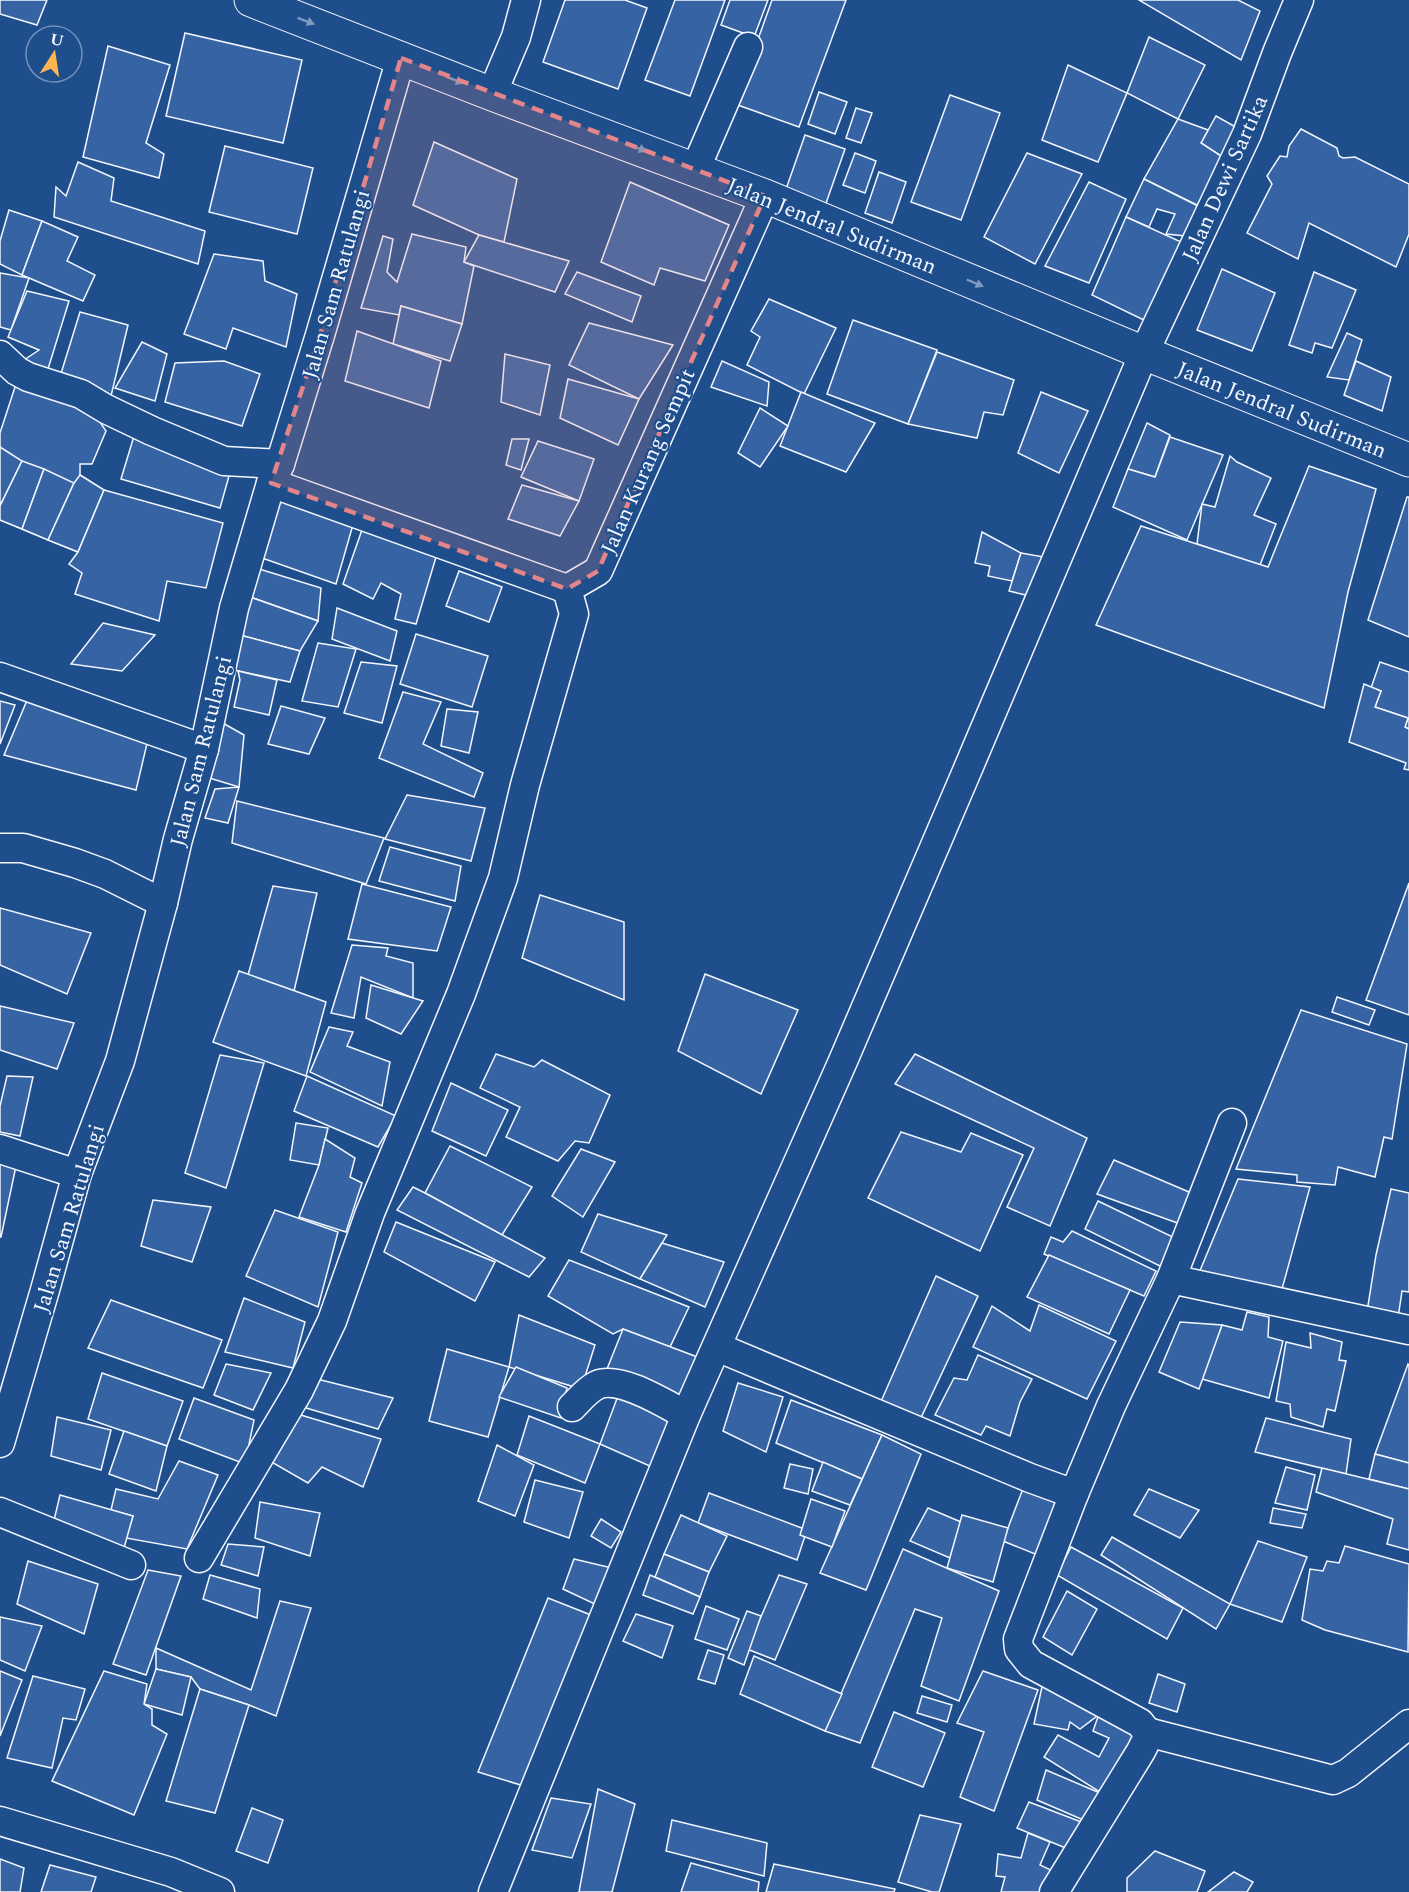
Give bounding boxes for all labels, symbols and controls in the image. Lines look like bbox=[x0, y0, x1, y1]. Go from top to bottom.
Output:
one-way arrow bbox=[297, 17, 315, 27]
north arrow bbox=[24, 24, 84, 84]
text: U bbox=[48, 27, 66, 53]
one-way arrow bbox=[446, 75, 464, 85]
street label: Jalan Dewi Sartika bbox=[1174, 90, 1277, 267]
one-way arrow bbox=[629, 144, 647, 153]
street label: Jalan Jendral Sudirman bbox=[721, 169, 941, 284]
street label: Jalan Sam Ratulangi bbox=[294, 186, 379, 383]
one-way arrow bbox=[966, 278, 984, 288]
street label: Jalan Jendral Sudirman bbox=[1171, 353, 1391, 468]
street label: Jalan Kurang Sempit bbox=[593, 363, 704, 560]
street label: Jalan Sam Ratulangi bbox=[162, 652, 241, 850]
street label: Jalan Sam Ratulangi bbox=[25, 1120, 114, 1317]

